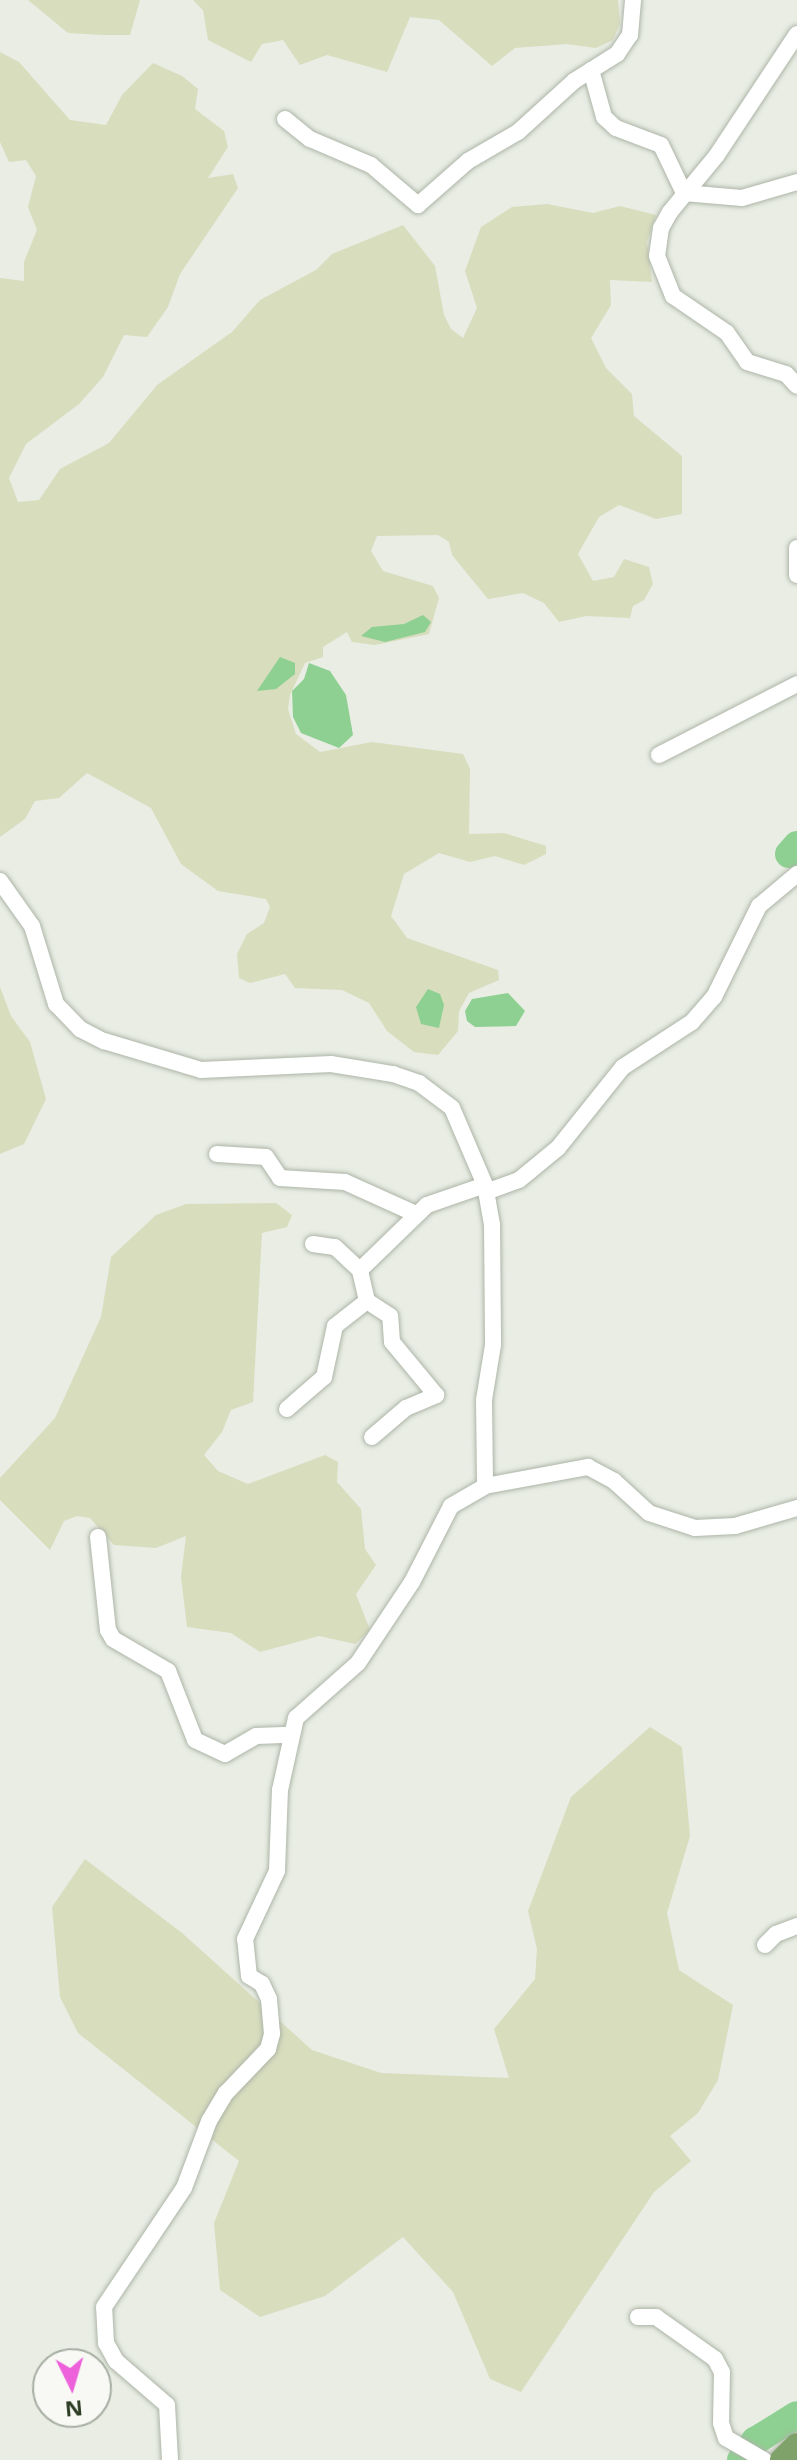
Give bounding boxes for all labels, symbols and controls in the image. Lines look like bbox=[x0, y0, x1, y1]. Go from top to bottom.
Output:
north arrow bbox=[32, 2348, 112, 2428]
text: N bbox=[64, 2394, 84, 2426]

